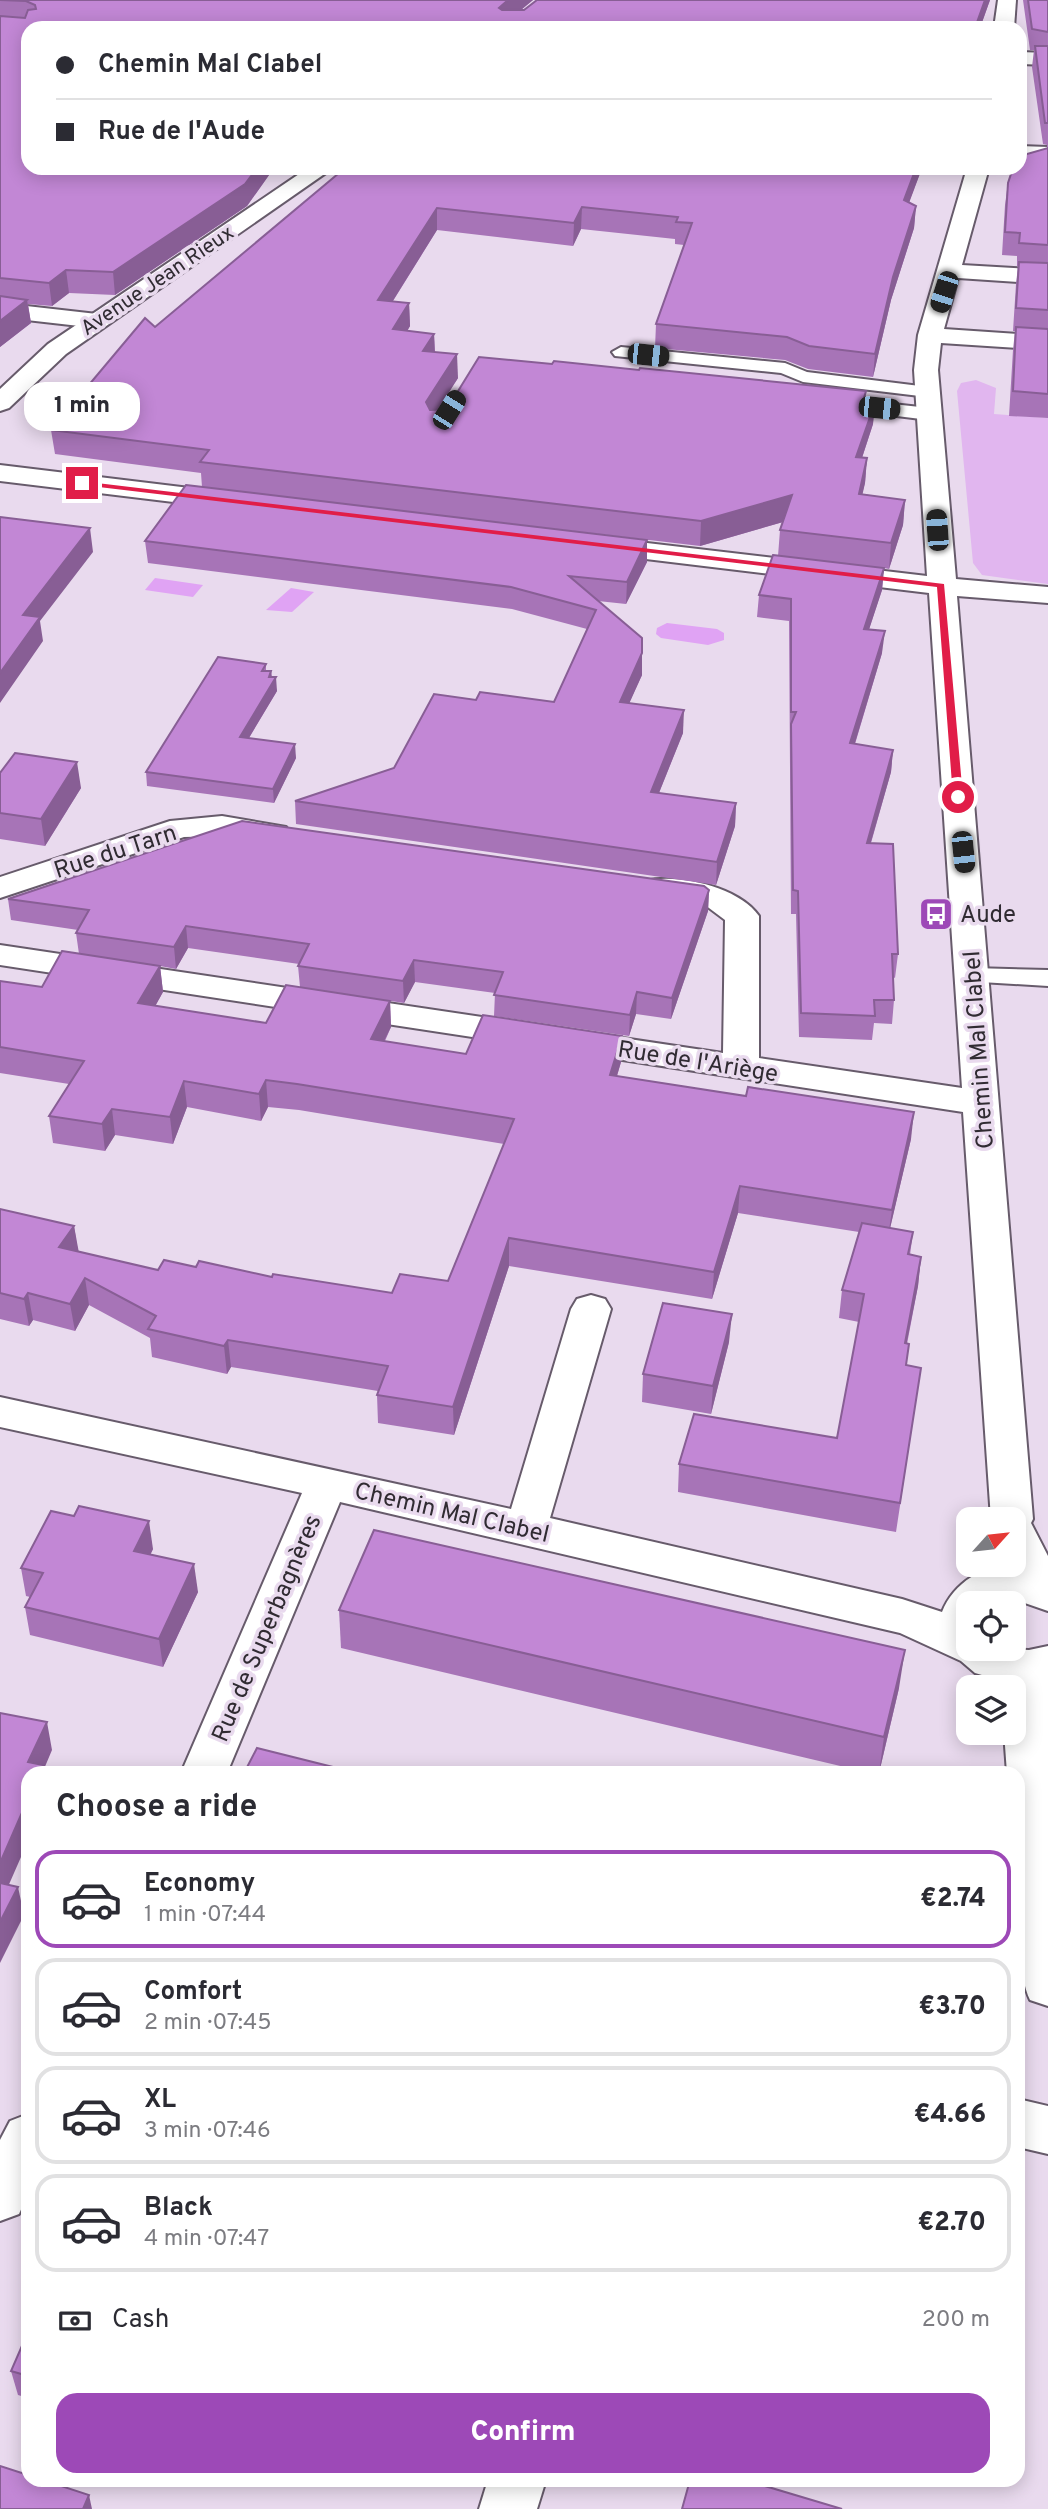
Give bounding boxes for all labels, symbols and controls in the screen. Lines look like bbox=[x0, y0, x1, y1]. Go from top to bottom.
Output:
text: Chemin Mal Clabel bbox=[98, 49, 322, 82]
text: Rue de l'Aude bbox=[98, 116, 265, 149]
street label: Avenue Jean Rieux bbox=[76, 220, 240, 343]
car bbox=[928, 269, 961, 315]
car bbox=[627, 342, 670, 368]
callout: 1 min bbox=[24, 382, 140, 430]
car bbox=[429, 387, 470, 433]
text: 1 min bbox=[54, 392, 110, 421]
car bbox=[858, 395, 901, 421]
route end bbox=[66, 467, 98, 499]
car bbox=[926, 508, 949, 552]
route start bbox=[942, 781, 974, 813]
street label: Rue du Tarn bbox=[50, 819, 181, 887]
car bbox=[951, 830, 976, 874]
bus stop icon: Aude bbox=[917, 895, 955, 933]
place label: Aude bbox=[960, 901, 1016, 931]
street label: Chemin Mal Clabel bbox=[958, 950, 1002, 1150]
street label: Rue de l'Ariège bbox=[615, 1036, 780, 1090]
street label: Chemin Mal Clabel bbox=[351, 1477, 552, 1551]
north arrow bbox=[956, 1507, 1026, 1577]
map controls bbox=[956, 1507, 1026, 1745]
street label: Rue de Superbagnères bbox=[206, 1511, 329, 1747]
button: locate bbox=[956, 1591, 1026, 1661]
button: layers bbox=[956, 1675, 1026, 1745]
text: Choose a ride bbox=[56, 1788, 257, 1828]
icon: car bbox=[60, 1868, 123, 1931]
text: Economy bbox=[144, 1868, 255, 1901]
text: €2.74 bbox=[920, 1883, 986, 1916]
text: 1 min · 07:44 bbox=[144, 1901, 266, 1930]
icon: car bbox=[60, 1976, 123, 2039]
text: Comfort bbox=[144, 1976, 242, 2009]
text: €3.70 bbox=[919, 1991, 986, 2024]
text: 2 min · 07:45 bbox=[144, 2009, 271, 2038]
icon: car bbox=[60, 2084, 123, 2147]
text: XL bbox=[144, 2084, 176, 2117]
text: €4.66 bbox=[914, 2099, 986, 2132]
text: 3 min · 07:46 bbox=[144, 2117, 271, 2146]
icon: car bbox=[60, 2192, 123, 2255]
text: Black bbox=[144, 2192, 213, 2225]
text: €2.70 bbox=[917, 2207, 986, 2240]
text: 4 min · 07:47 bbox=[144, 2225, 269, 2254]
icon: cash bbox=[56, 2302, 94, 2340]
text: Cash bbox=[112, 2304, 169, 2337]
text: 200 m bbox=[922, 2306, 990, 2335]
button: Confirm bbox=[56, 2393, 990, 2473]

